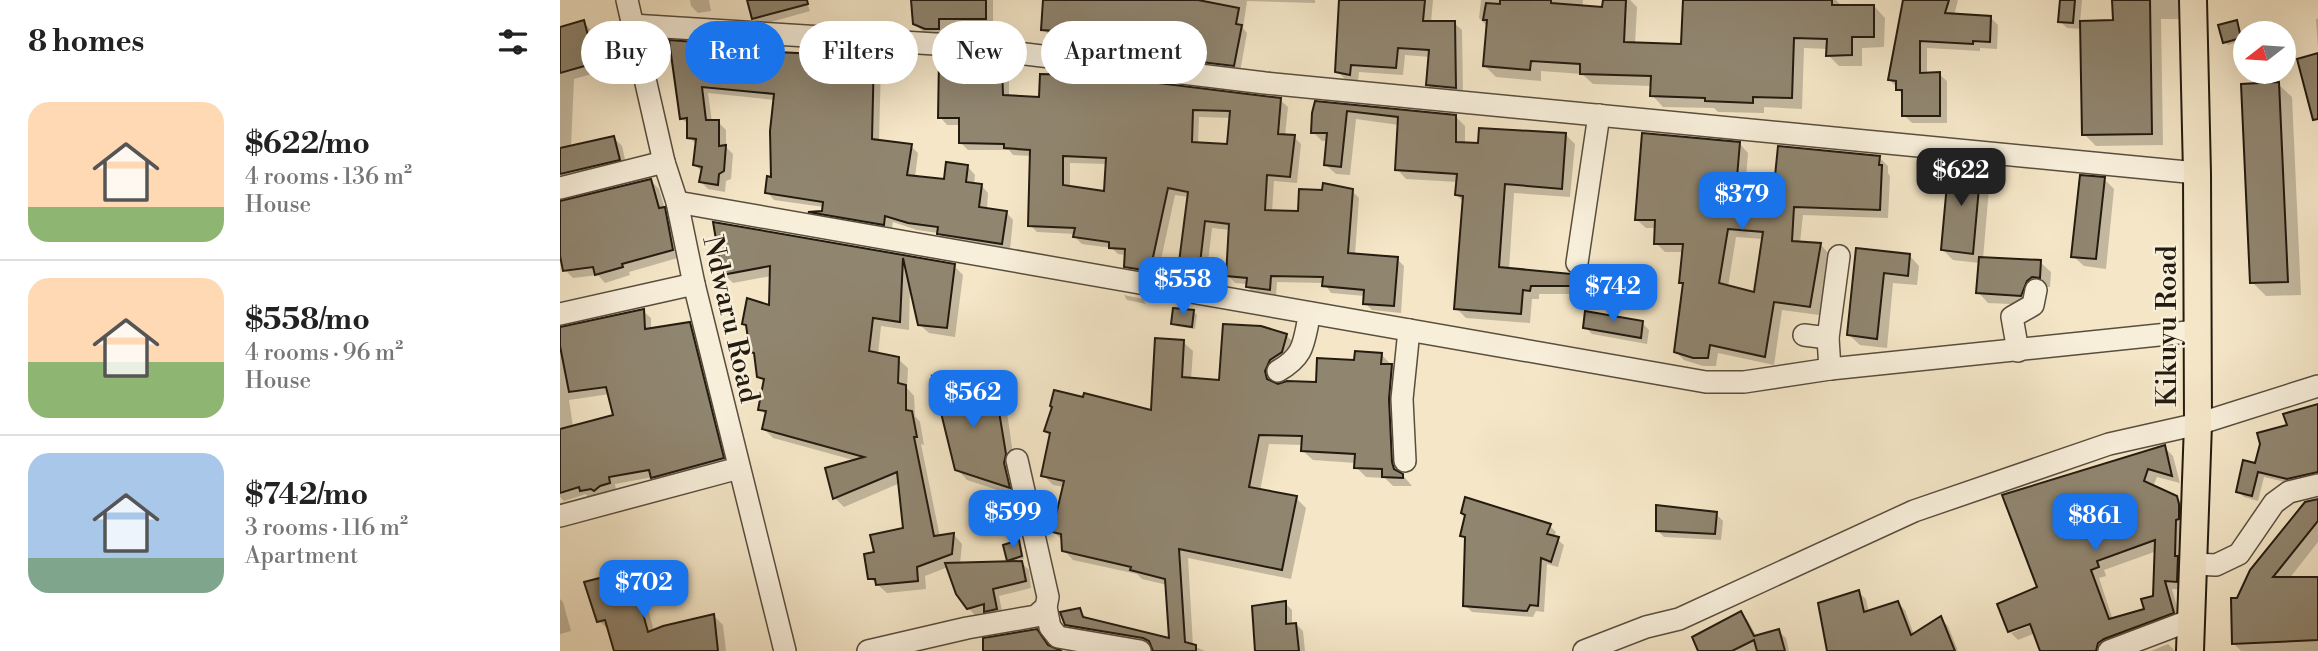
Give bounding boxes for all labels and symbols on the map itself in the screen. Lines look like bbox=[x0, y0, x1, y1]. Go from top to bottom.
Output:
north arrow bbox=[2233, 21, 2296, 84]
pin: $622 bbox=[1920, 148, 2002, 208]
pin: $379 bbox=[1701, 173, 1783, 232]
street label: Ndwaru Road bbox=[694, 232, 767, 406]
street label: Kikuyu Road bbox=[2150, 245, 2185, 407]
pin: $558 bbox=[1142, 258, 1224, 317]
pin: $742 bbox=[1572, 264, 1654, 324]
pin: $562 bbox=[932, 370, 1014, 430]
pin: $599 bbox=[972, 490, 1054, 550]
pin: $861 bbox=[2054, 494, 2136, 553]
pin: $702 bbox=[603, 560, 685, 620]

